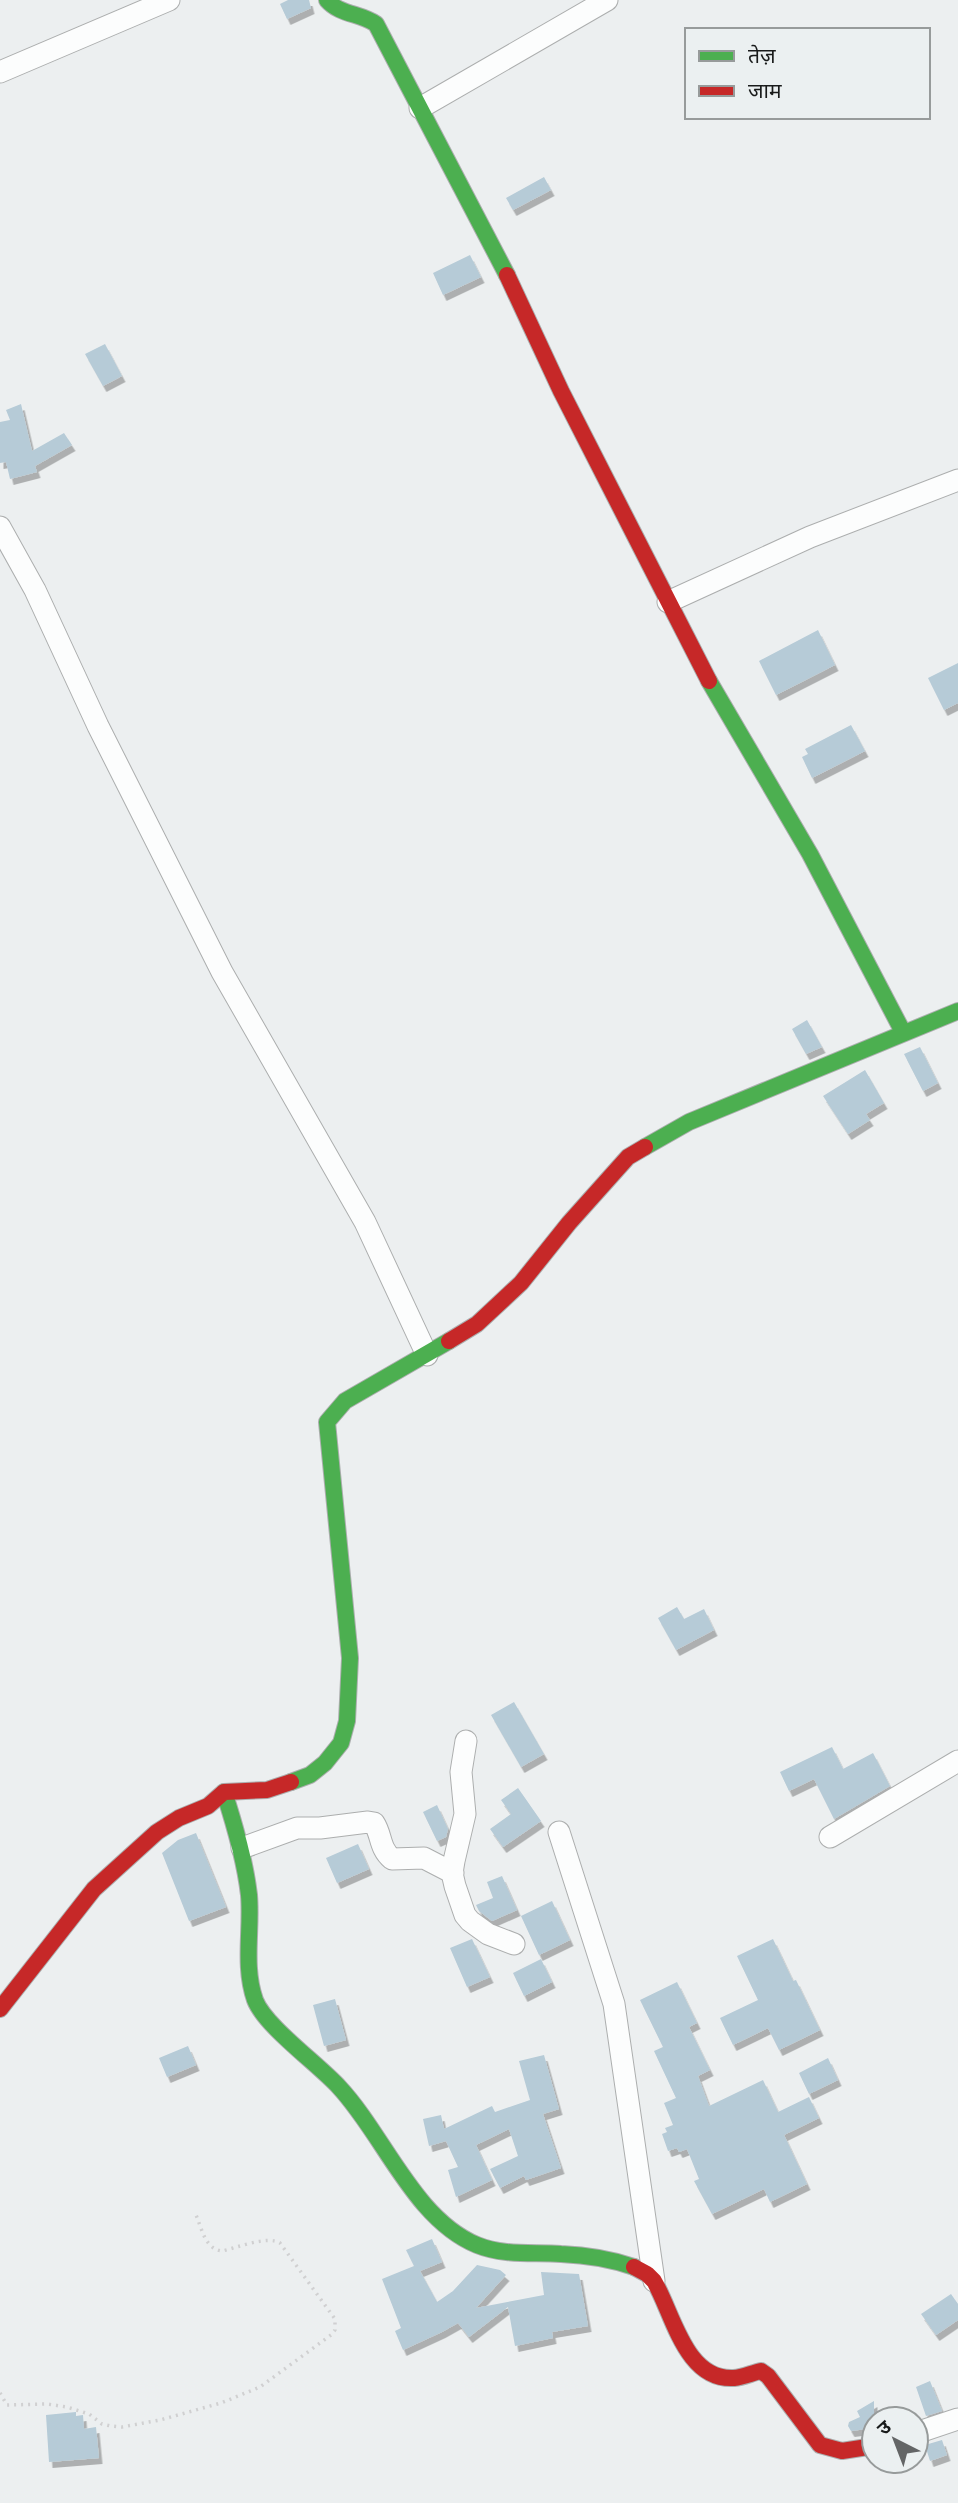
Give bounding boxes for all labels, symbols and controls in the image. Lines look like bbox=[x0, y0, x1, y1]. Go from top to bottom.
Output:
legend bbox=[685, 28, 930, 119]
text: तेज़ bbox=[748, 41, 776, 71]
text: जाम bbox=[748, 76, 782, 106]
north arrow bbox=[860, 2405, 930, 2475]
text: उ bbox=[871, 2413, 898, 2441]

